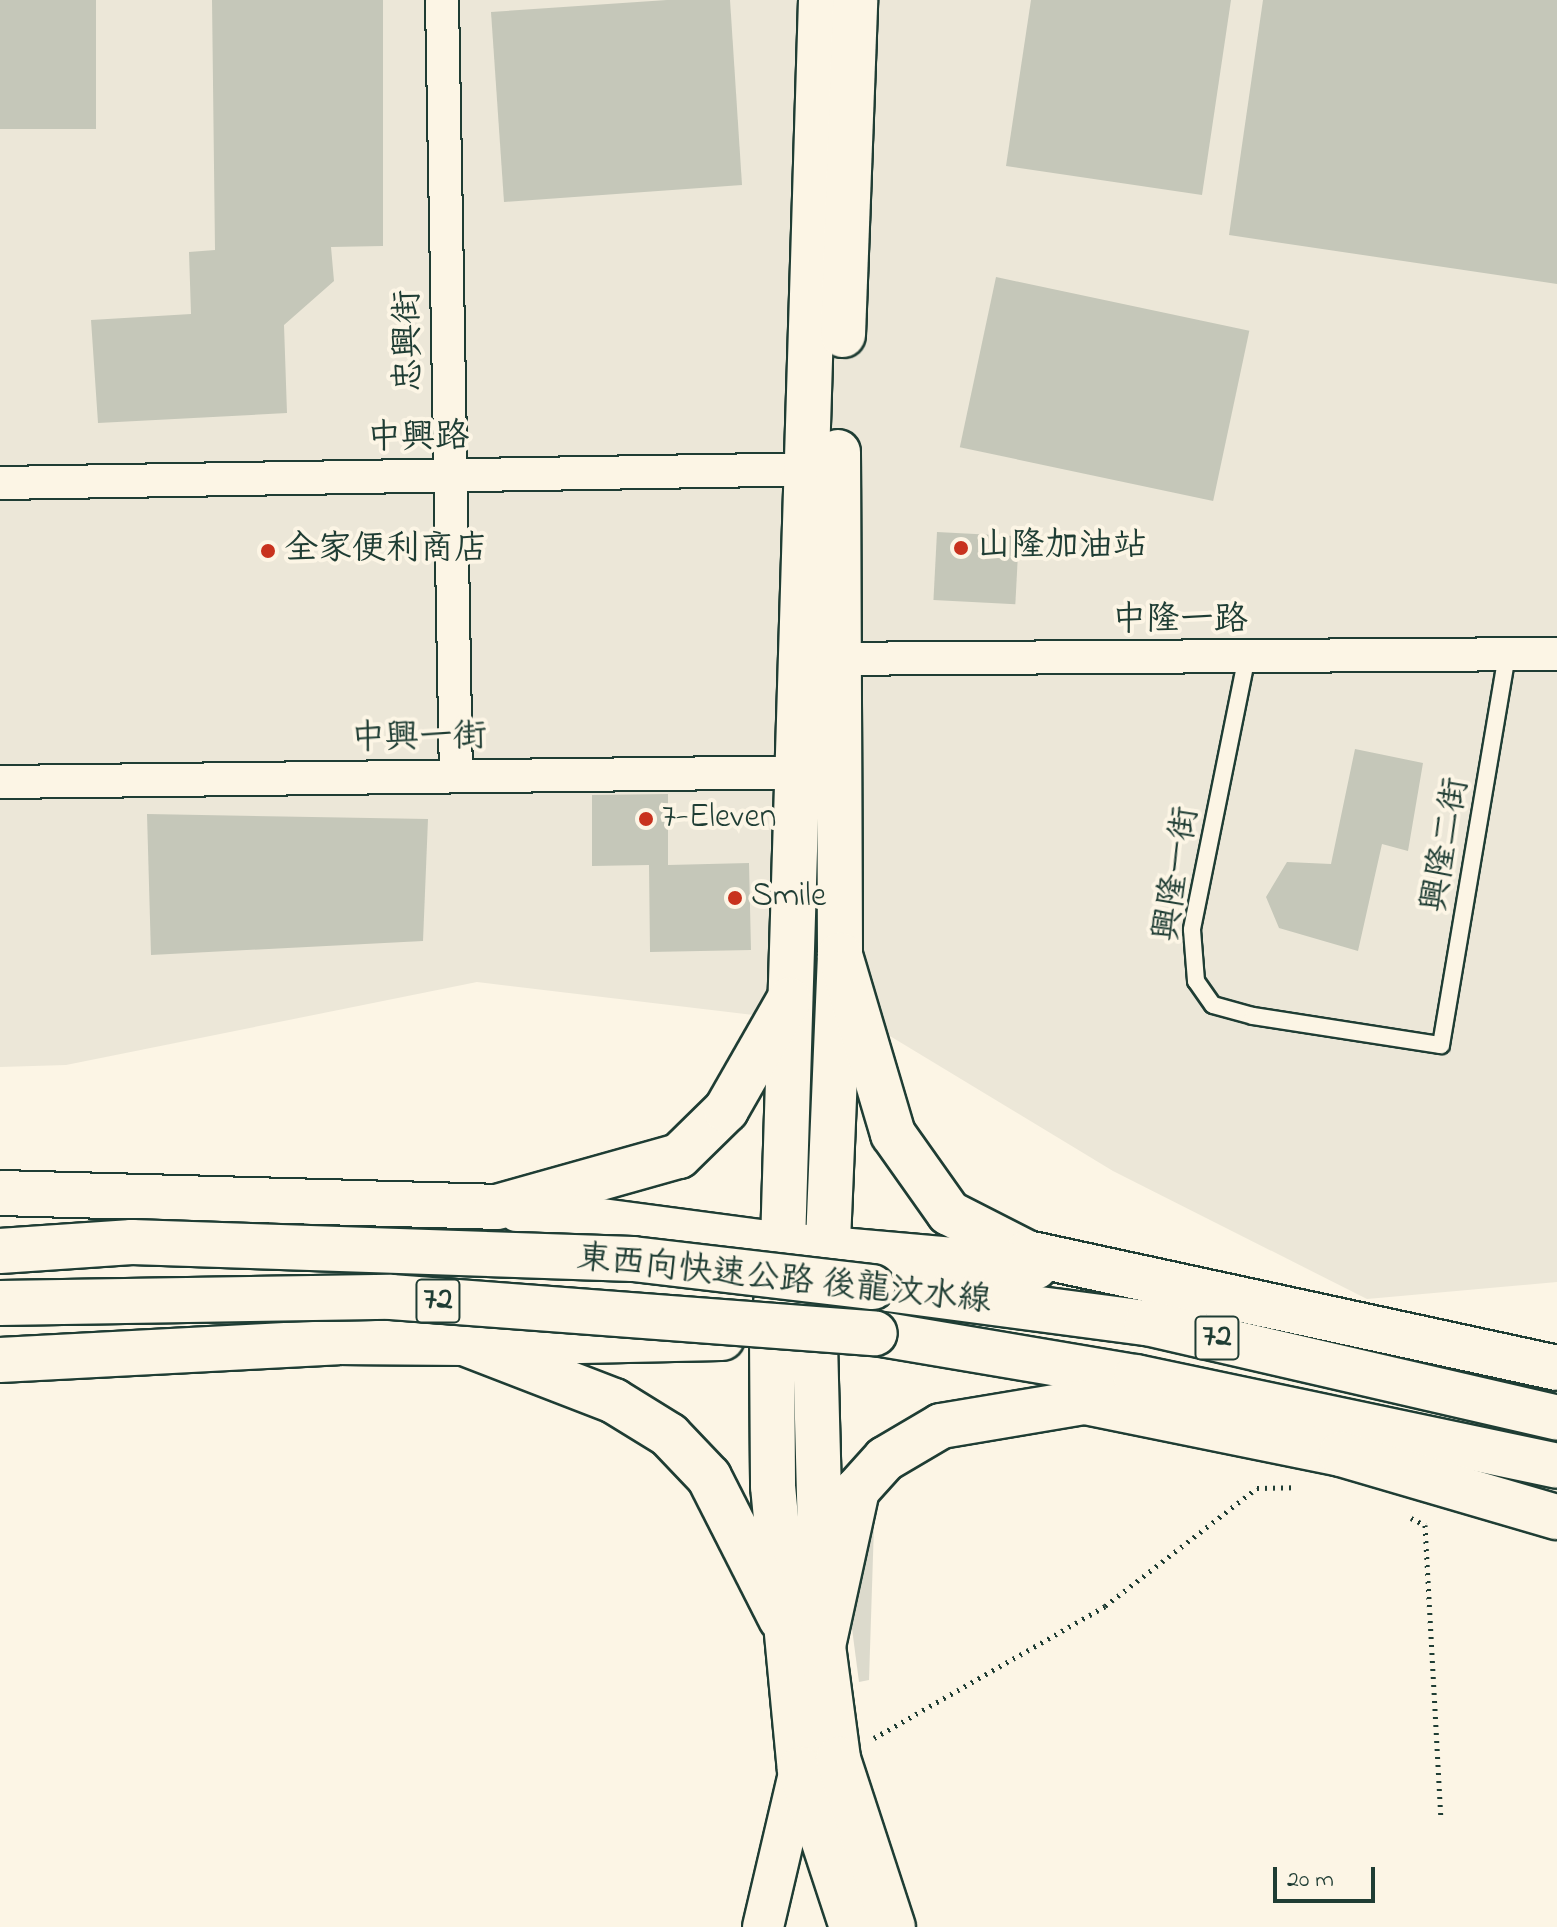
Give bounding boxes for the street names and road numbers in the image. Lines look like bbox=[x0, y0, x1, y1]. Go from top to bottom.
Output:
street label: 忠興街 bbox=[389, 290, 431, 392]
street label: 中興路 bbox=[367, 418, 469, 460]
street label: 中隆一路 bbox=[1112, 602, 1248, 642]
street label: 中興一街 bbox=[351, 717, 487, 761]
street label: 興隆二街 bbox=[1415, 774, 1479, 916]
street label: 興隆一街 bbox=[1147, 804, 1209, 944]
street label: 東西向快速公路 後龍汶水線 bbox=[575, 1239, 993, 1323]
road number: 72 bbox=[414, 1273, 462, 1329]
road number: 72 bbox=[1193, 1310, 1241, 1366]

